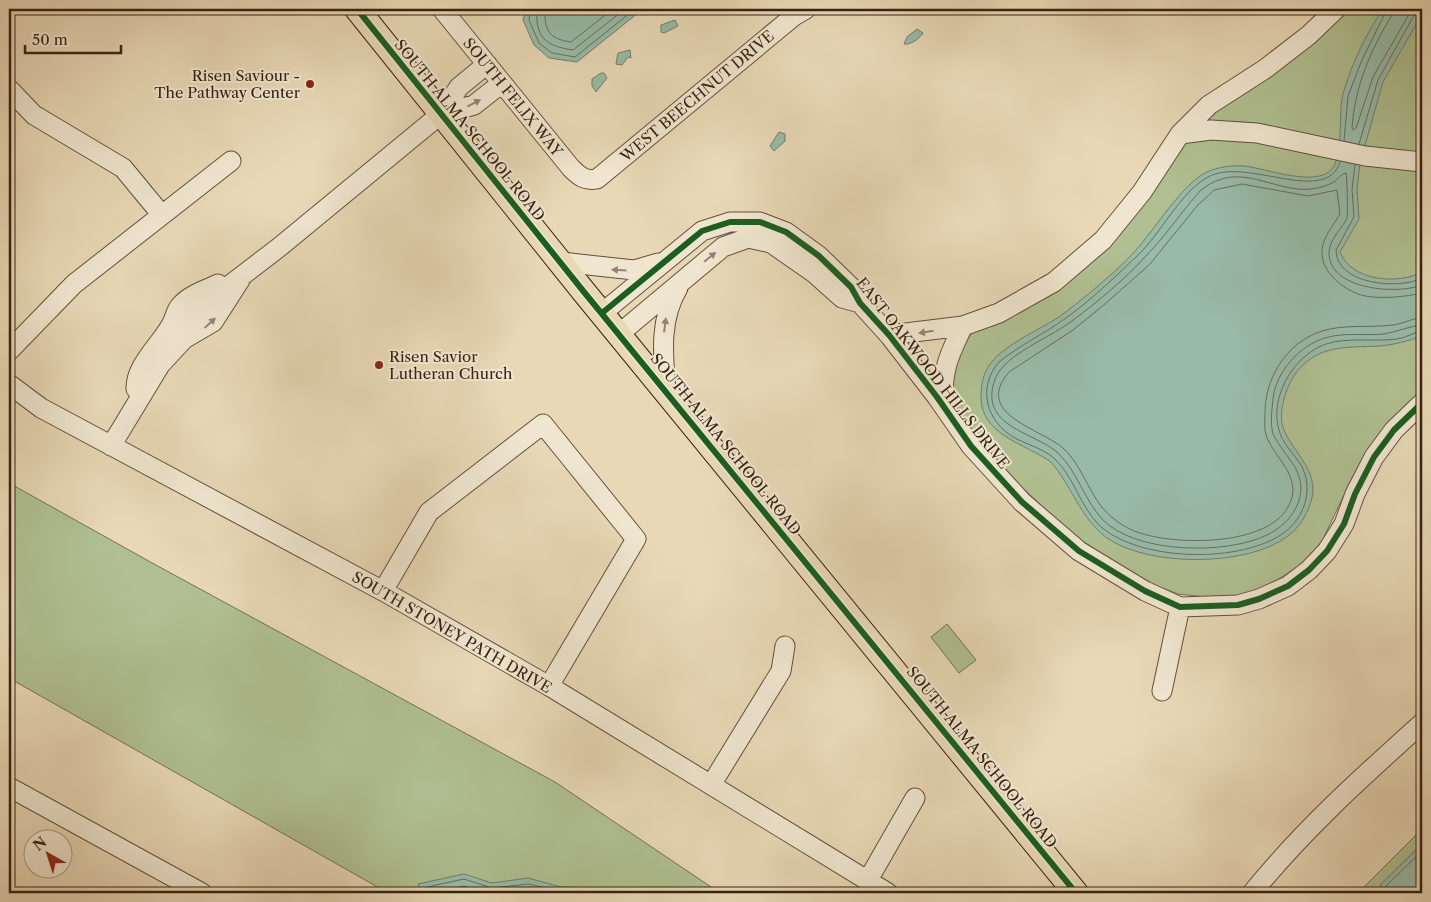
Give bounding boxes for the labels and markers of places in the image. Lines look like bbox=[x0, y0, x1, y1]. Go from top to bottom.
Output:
place label: Risen Saviour - The Pathway Center bbox=[154, 66, 301, 102]
marker: Risen Saviour - The Pathway Center bbox=[304, 78, 316, 90]
place label: Risen Savior Lutheran Church bbox=[389, 347, 513, 383]
marker: Risen Savior Lutheran Church bbox=[373, 359, 385, 371]

